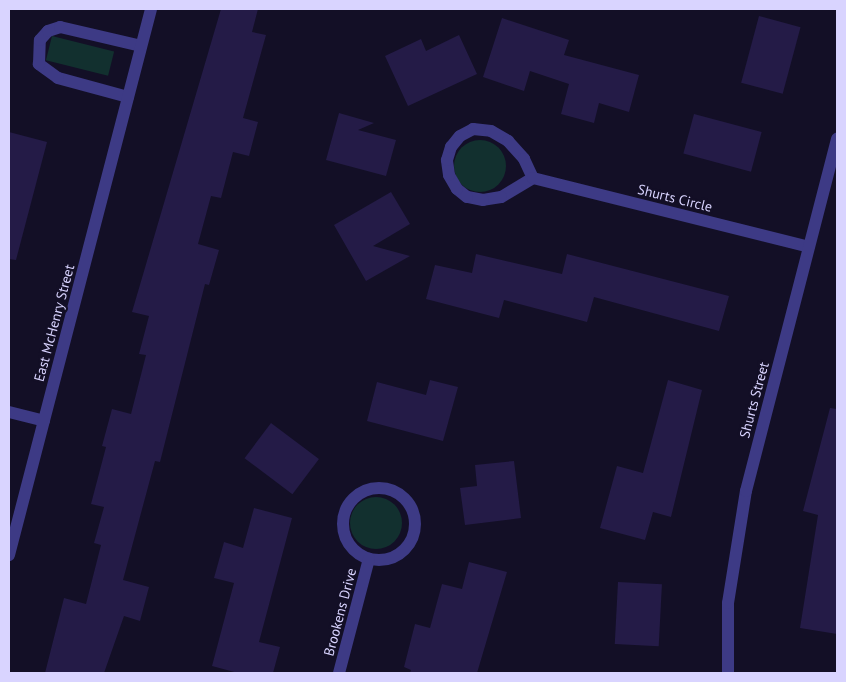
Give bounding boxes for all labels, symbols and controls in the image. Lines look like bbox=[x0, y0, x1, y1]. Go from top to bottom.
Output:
street label: Shurts Circle bbox=[636, 181, 714, 215]
street label: East McHenry Street bbox=[30, 262, 78, 384]
street label: Shurts Street bbox=[736, 360, 772, 440]
street label: Brookens Drive bbox=[320, 566, 360, 658]

